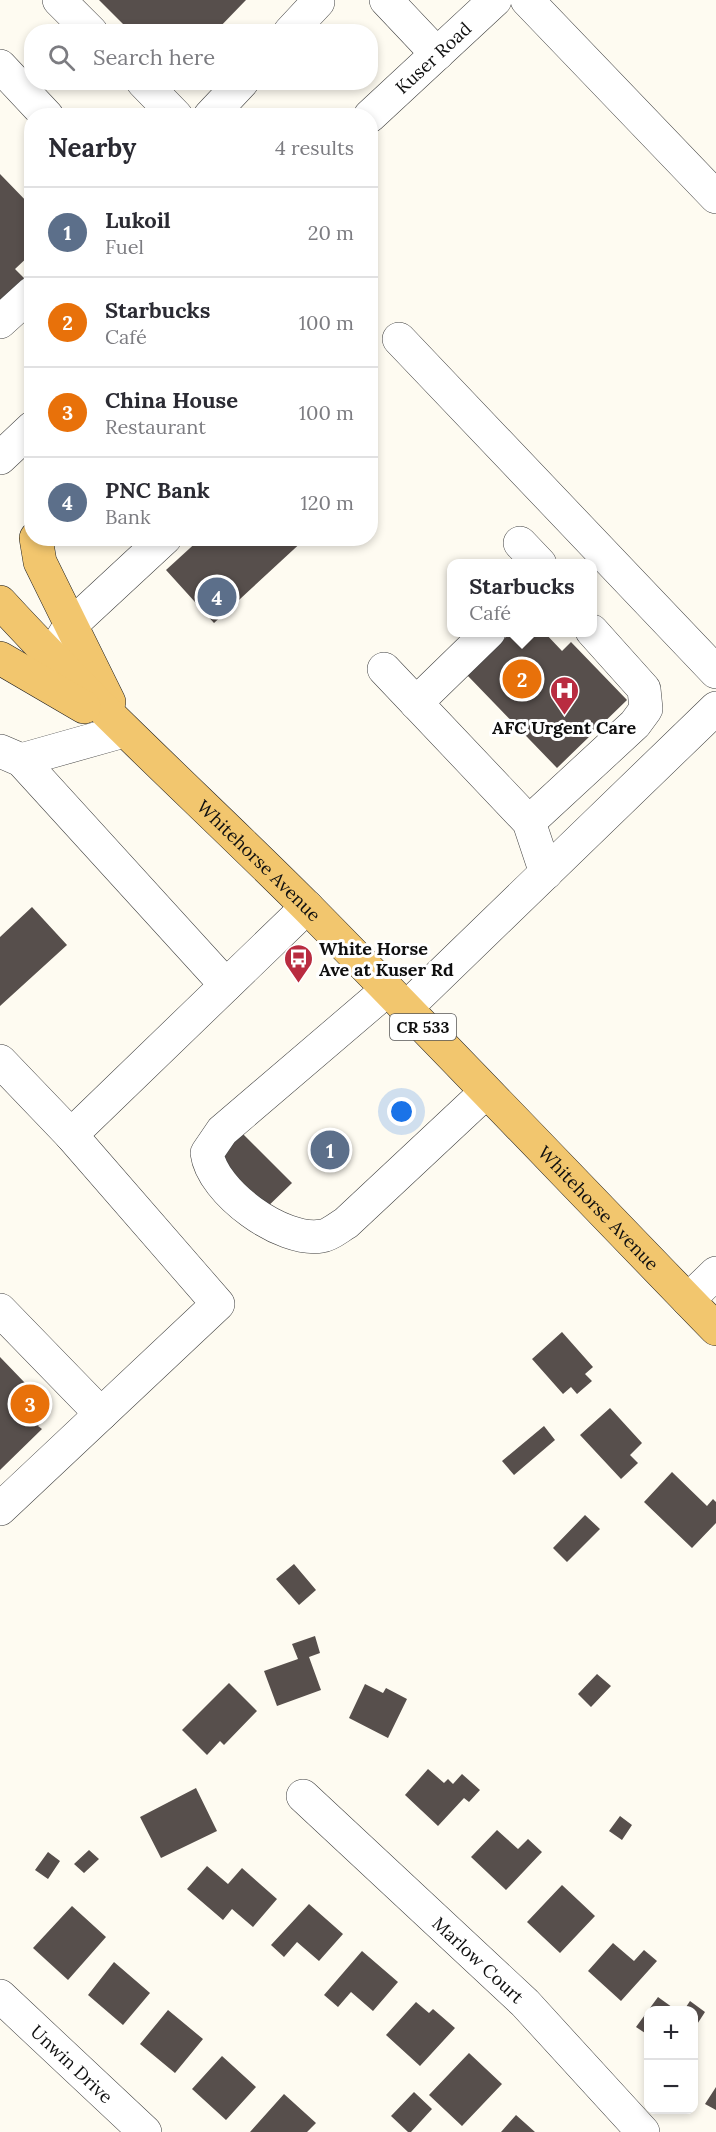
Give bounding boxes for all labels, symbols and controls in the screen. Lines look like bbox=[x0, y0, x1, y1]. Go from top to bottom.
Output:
street label: Kuser Road bbox=[390, 16, 476, 98]
search box bbox=[24, 24, 378, 90]
icon: search bbox=[45, 41, 78, 74]
text: Search here bbox=[93, 43, 215, 71]
text: Nearby bbox=[48, 131, 136, 164]
text: 4 results bbox=[275, 135, 354, 160]
text: Lukoil bbox=[105, 206, 171, 234]
text: 1 bbox=[63, 220, 72, 245]
text: 20 m bbox=[308, 220, 354, 245]
text: Fuel bbox=[105, 234, 144, 259]
text: Starbucks bbox=[105, 296, 210, 324]
text: 2 bbox=[62, 310, 73, 335]
text: 100 m bbox=[299, 310, 354, 335]
text: Café bbox=[105, 324, 147, 349]
text: China House bbox=[105, 386, 238, 414]
text: 3 bbox=[62, 400, 73, 425]
text: 100 m bbox=[299, 400, 354, 425]
text: Restaurant bbox=[105, 414, 206, 439]
text: PNC Bank bbox=[105, 476, 210, 504]
text: 4 bbox=[62, 490, 73, 515]
text: 120 m bbox=[300, 490, 354, 515]
text: Bank bbox=[105, 504, 151, 529]
popup bbox=[447, 559, 597, 637]
text: Starbucks bbox=[469, 572, 575, 600]
pin: 4 bbox=[198, 574, 236, 620]
text: Café bbox=[469, 600, 511, 625]
pin: 2 bbox=[502, 656, 542, 702]
hospital icon: AFC Urgent Care bbox=[548, 674, 580, 716]
place label: AFC Urgent Care bbox=[492, 716, 636, 739]
street label: Whitehorse Avenue bbox=[192, 795, 326, 926]
place label: White Horse Ave at Kuser Rd bbox=[319, 937, 454, 981]
bus stop icon: White Horse Ave at Kuser Rd bbox=[282, 942, 314, 984]
road number: CR 533 bbox=[390, 1014, 456, 1040]
your location bbox=[387, 1097, 416, 1126]
pin: 1 bbox=[310, 1128, 350, 1172]
street label: Whitehorse Avenue bbox=[534, 1141, 664, 1275]
pin: 3 bbox=[10, 1382, 50, 1426]
street label: Marlow Court bbox=[428, 1911, 529, 2008]
map controls bbox=[644, 2006, 698, 2114]
button: + bbox=[644, 2006, 698, 2060]
street label: Unwin Drive bbox=[26, 2020, 118, 2108]
button: − bbox=[644, 2060, 698, 2114]

